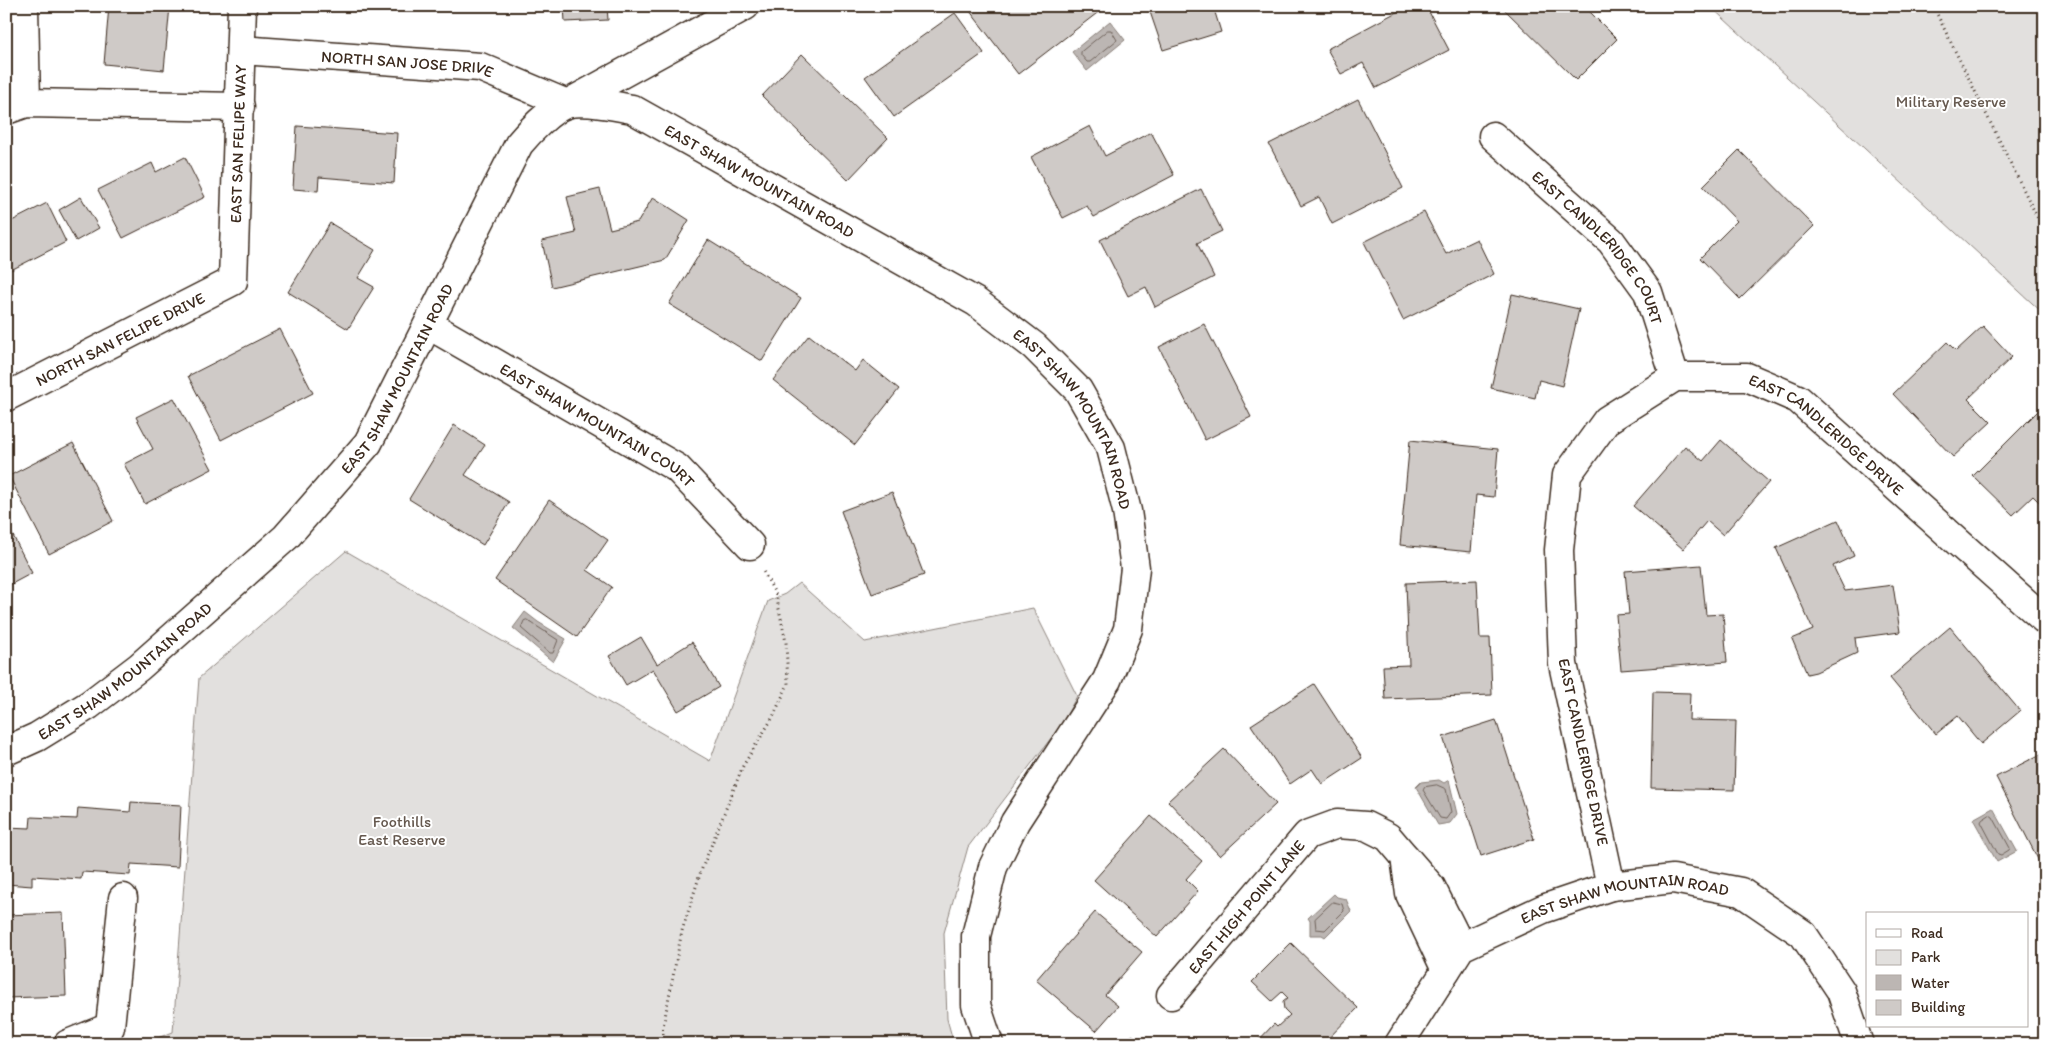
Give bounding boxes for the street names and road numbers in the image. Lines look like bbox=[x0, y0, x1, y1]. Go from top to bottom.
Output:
street label: NORTH SAN JOSE DRIVE bbox=[320, 47, 497, 82]
street label: EAST SAN FELIPE WAY bbox=[226, 65, 250, 223]
street label: EAST SHAW MOUNTAIN ROAD bbox=[661, 120, 858, 242]
street label: EAST CANDLERIDGE COURT bbox=[1528, 166, 1667, 327]
street label: EAST SHAW MOUNTAIN ROAD bbox=[337, 280, 457, 478]
street label: NORTH SAN FELIPE DRIVE bbox=[32, 288, 208, 390]
street label: EAST SHAW MOUNTAIN ROAD bbox=[1009, 325, 1135, 511]
street label: EAST SHAW MOUNTAIN COURT bbox=[496, 359, 699, 491]
street label: EAST CANDLERIDGE DRIVE bbox=[1746, 370, 1908, 499]
street label: EAST SHAW MOUNTAIN ROAD bbox=[34, 598, 216, 744]
street label: EAST CANDLERIDGE DRIVE bbox=[1554, 657, 1613, 848]
street label: EAST HIGH POINT LANE bbox=[1184, 836, 1309, 978]
street label: EAST SHAW MOUNTAIN ROAD bbox=[1517, 870, 1731, 928]

